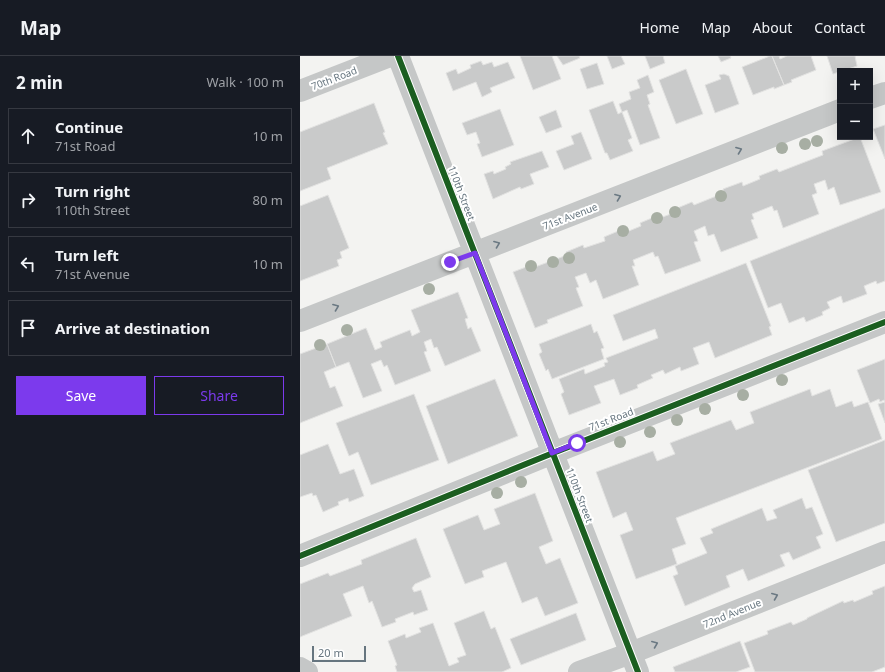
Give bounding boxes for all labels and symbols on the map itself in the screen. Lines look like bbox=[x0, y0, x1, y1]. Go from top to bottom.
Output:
street label: 70th Road bbox=[309, 63, 359, 93]
one-way arrow bbox=[735, 146, 742, 154]
street label: 110th Street bbox=[445, 164, 479, 223]
one-way arrow bbox=[614, 193, 621, 201]
street label: 71st Avenue bbox=[541, 199, 600, 233]
one-way arrow bbox=[493, 241, 500, 249]
route end bbox=[441, 253, 459, 271]
one-way arrow bbox=[333, 303, 340, 311]
street label: 71st Road bbox=[587, 404, 635, 434]
route start bbox=[568, 434, 586, 452]
street label: 110th Street bbox=[563, 466, 597, 525]
one-way arrow bbox=[772, 592, 779, 600]
street label: 72nd Avenue bbox=[701, 595, 763, 631]
one-way arrow bbox=[651, 640, 658, 648]
scale bar bbox=[312, 644, 366, 663]

